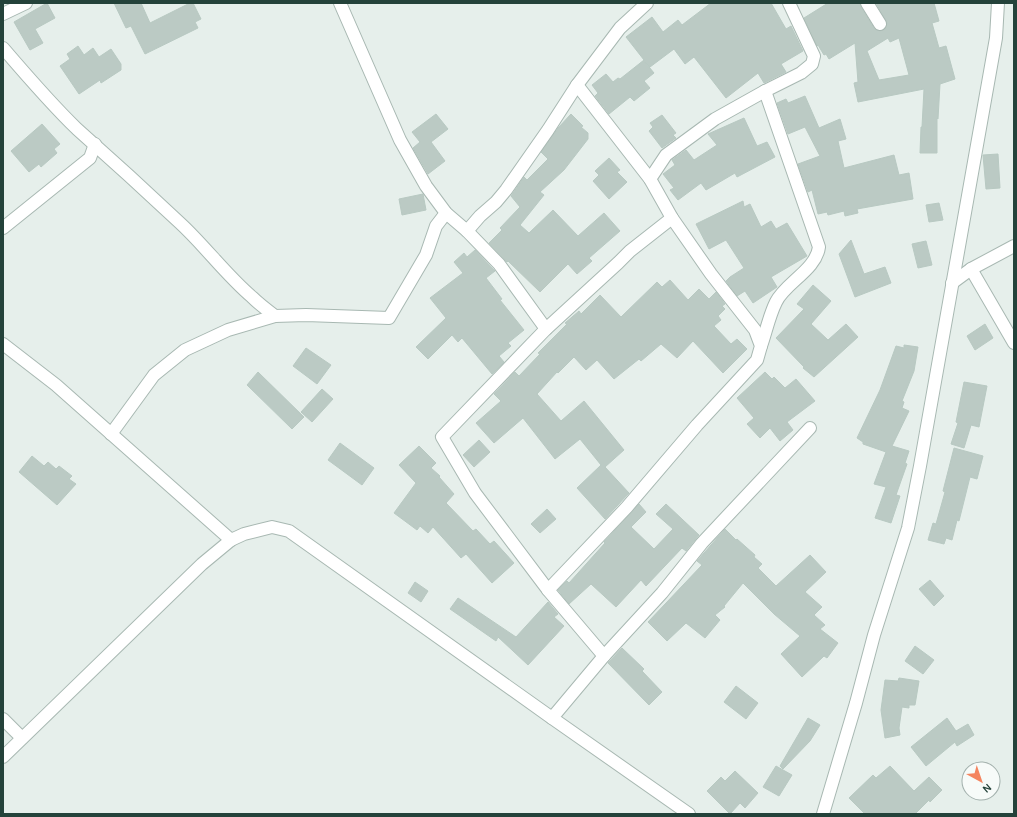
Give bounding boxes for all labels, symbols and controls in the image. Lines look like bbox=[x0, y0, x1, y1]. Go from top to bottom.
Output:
north arrow bbox=[961, 761, 1001, 801]
text: N bbox=[980, 781, 994, 796]

